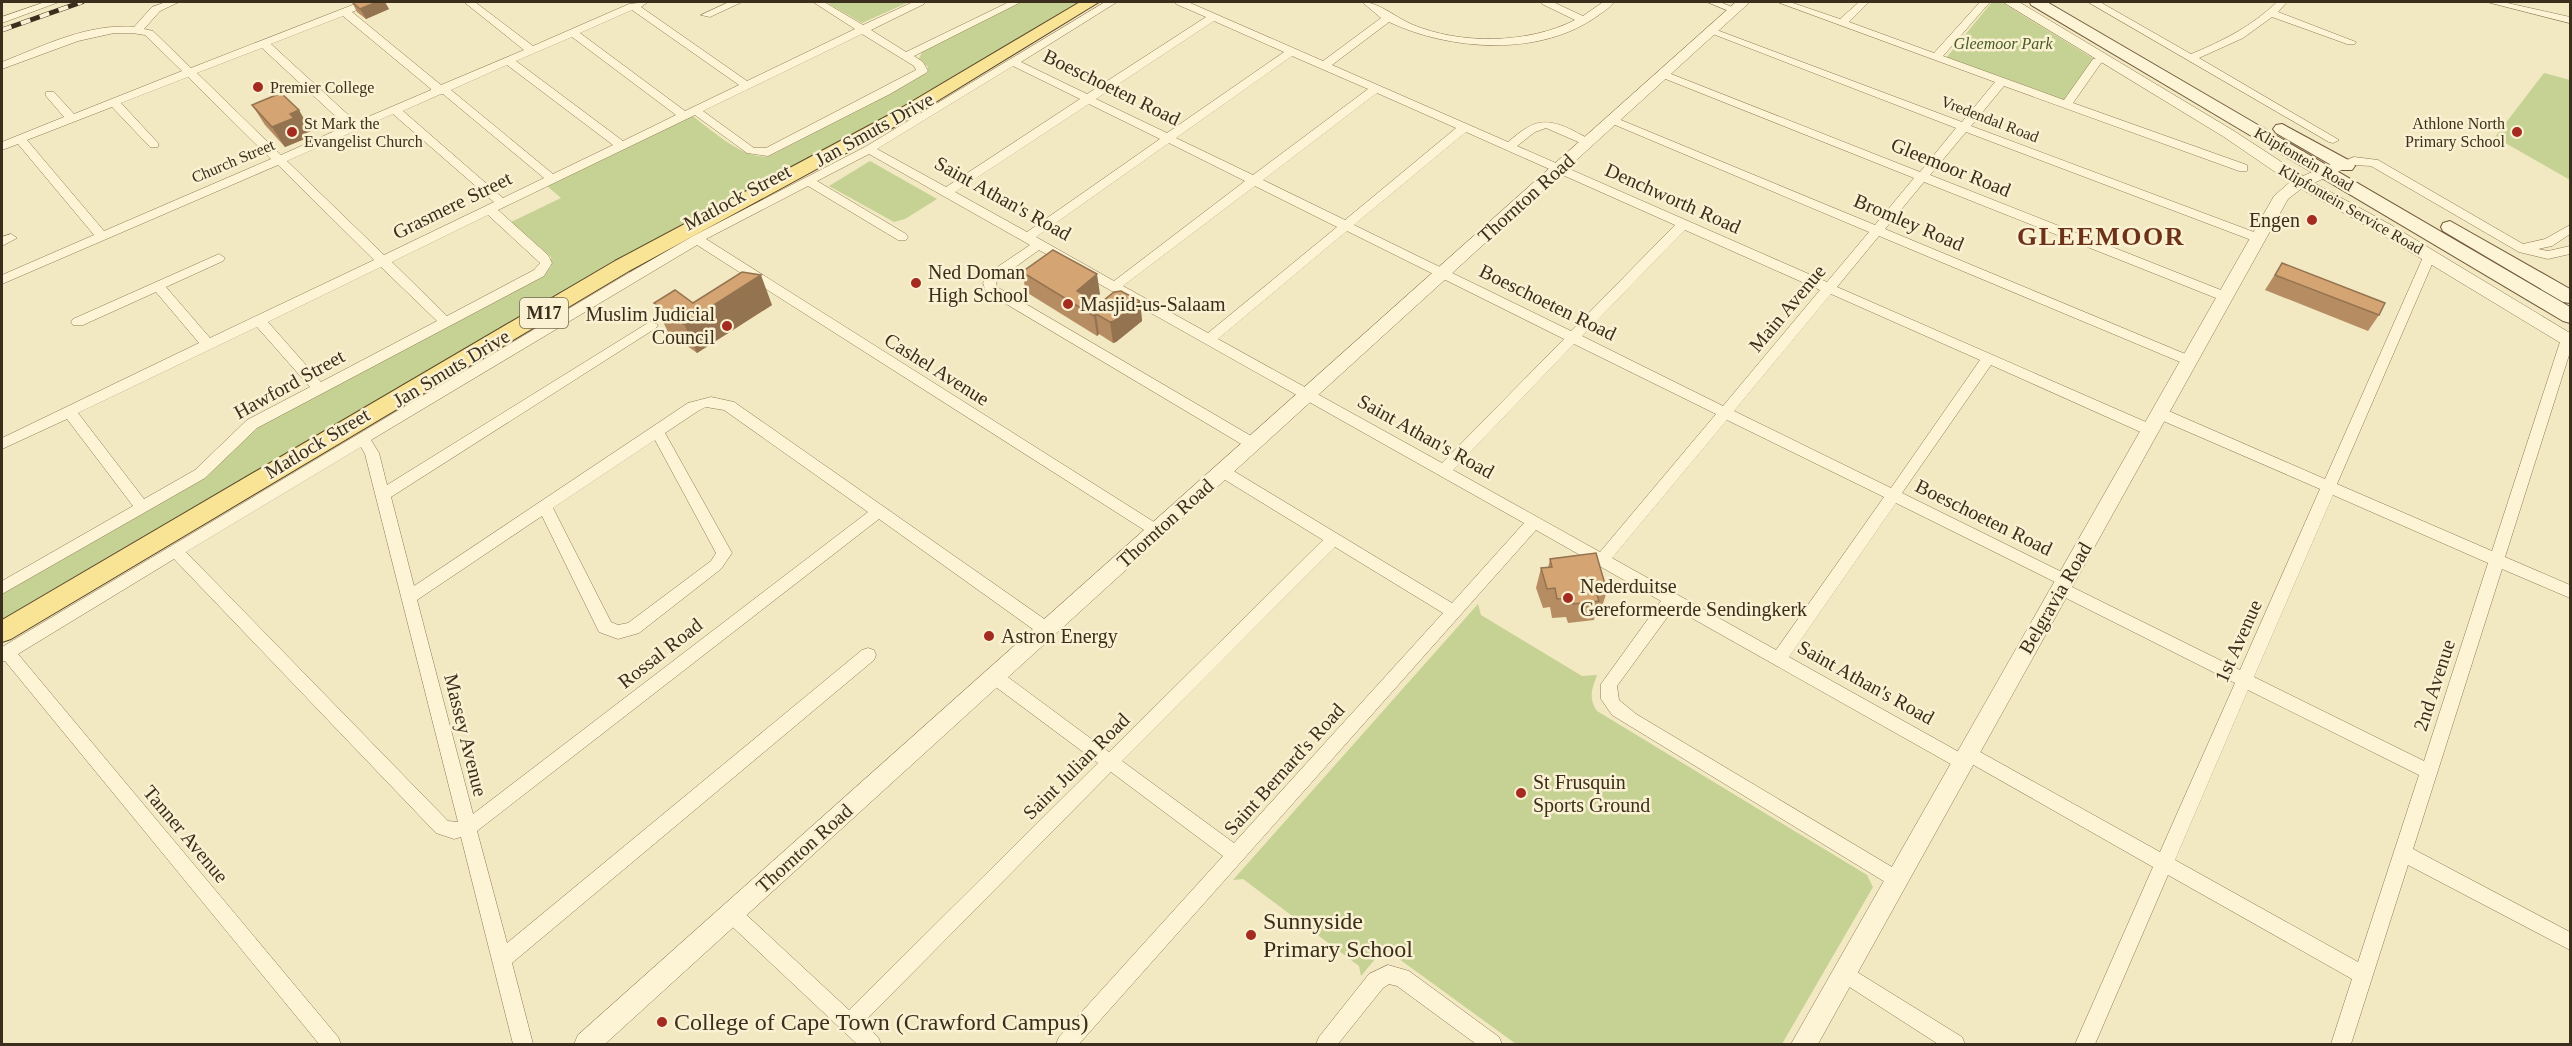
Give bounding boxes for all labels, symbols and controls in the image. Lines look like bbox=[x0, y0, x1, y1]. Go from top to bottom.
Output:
park label: Gleemoor Park bbox=[1953, 35, 2053, 52]
street label: Boeschoeten Road bbox=[1040, 44, 1184, 130]
place label: Premier College bbox=[270, 79, 374, 97]
marker: Premier College bbox=[251, 80, 265, 94]
street label: Jan Smuts Drive bbox=[811, 87, 937, 171]
street label: Vredendal Road bbox=[1939, 93, 2041, 145]
place label: St Mark the Evangelist Church bbox=[304, 115, 423, 151]
place label: Athlone North Primary School bbox=[2405, 115, 2506, 151]
street label: Klipfontein Road bbox=[2251, 124, 2357, 195]
marker: St Mark the Evangelist Church bbox=[285, 125, 299, 139]
marker: Athlone North Primary School bbox=[2510, 125, 2524, 139]
street label: Gleemoor Road bbox=[1888, 133, 2014, 201]
street label: Church Street bbox=[189, 136, 278, 186]
street label: Thornton Road bbox=[1473, 149, 1579, 247]
street label: Saint Athan's Road bbox=[931, 151, 1075, 245]
street label: Denchworth Road bbox=[1602, 158, 1744, 238]
street label: Matlock Street bbox=[680, 159, 795, 234]
street label: Klipfontein Service Road bbox=[2275, 161, 2426, 258]
street label: Grasmere Street bbox=[389, 167, 515, 243]
street label: Bromley Road bbox=[1850, 189, 1967, 256]
place label: Engen bbox=[2249, 209, 2300, 232]
marker: Engen bbox=[2305, 213, 2319, 227]
district label: GLEEMOOR bbox=[2017, 222, 2185, 251]
street label: Boeschoeten Road bbox=[1476, 259, 1620, 345]
street label: Main Avenue bbox=[1744, 260, 1830, 356]
place label: Ned Doman High School bbox=[928, 261, 1029, 307]
marker: Ned Doman High School bbox=[909, 276, 923, 290]
place label: Masjid-us-Salaam bbox=[1080, 293, 1226, 316]
marker: Masjid-us-Salaam bbox=[1061, 297, 1075, 311]
road number: M17 bbox=[520, 298, 568, 328]
place label: Muslim Judicial Council bbox=[586, 303, 715, 348]
marker: Muslim Judicial Council bbox=[720, 319, 734, 333]
street label: Jan Smuts Drive bbox=[389, 324, 513, 411]
street label: Cashel Avenue bbox=[881, 328, 993, 410]
street label: Hawford Street bbox=[230, 344, 348, 423]
street label: Saint Athan's Road bbox=[1354, 389, 1498, 483]
street label: Matlock Street bbox=[261, 403, 374, 483]
street label: Thornton Road bbox=[1112, 474, 1218, 572]
street label: Boeschoeten Road bbox=[1912, 474, 2056, 560]
street label: Belgravia Road bbox=[2014, 538, 2097, 658]
place label: Nederduitse Gereformeerde Sendingkerk bbox=[1580, 575, 1807, 621]
marker: Nederduitse Gereformeerde Sendingkerk bbox=[1561, 591, 1575, 605]
street label: 1st Avenue bbox=[2210, 596, 2266, 686]
street label: Rossal Road bbox=[614, 613, 706, 693]
place label: Astron Energy bbox=[1001, 625, 1118, 648]
marker: Astron Energy bbox=[982, 629, 996, 643]
street label: Saint Athan's Road bbox=[1794, 635, 1938, 729]
street label: 2nd Avenue bbox=[2409, 636, 2459, 733]
street label: Massey Avenue bbox=[439, 671, 492, 799]
street label: Saint Bernard's Road bbox=[1219, 699, 1349, 839]
street label: Saint Julian Road bbox=[1018, 708, 1134, 824]
place label: St Frusquin Sports Ground bbox=[1533, 771, 1650, 817]
street label: Tanner Avenue bbox=[139, 781, 233, 887]
marker: St Frusquin Sports Ground bbox=[1514, 786, 1528, 800]
street label: Thornton Road bbox=[751, 799, 857, 897]
place label: Sunnyside Primary School bbox=[1263, 908, 1413, 962]
marker: Sunnyside Primary School bbox=[1244, 928, 1258, 942]
place label: College of Cape Town (Crawford Campus) bbox=[674, 1009, 1088, 1035]
marker: College of Cape Town (Crawford Campus) bbox=[655, 1015, 669, 1029]

